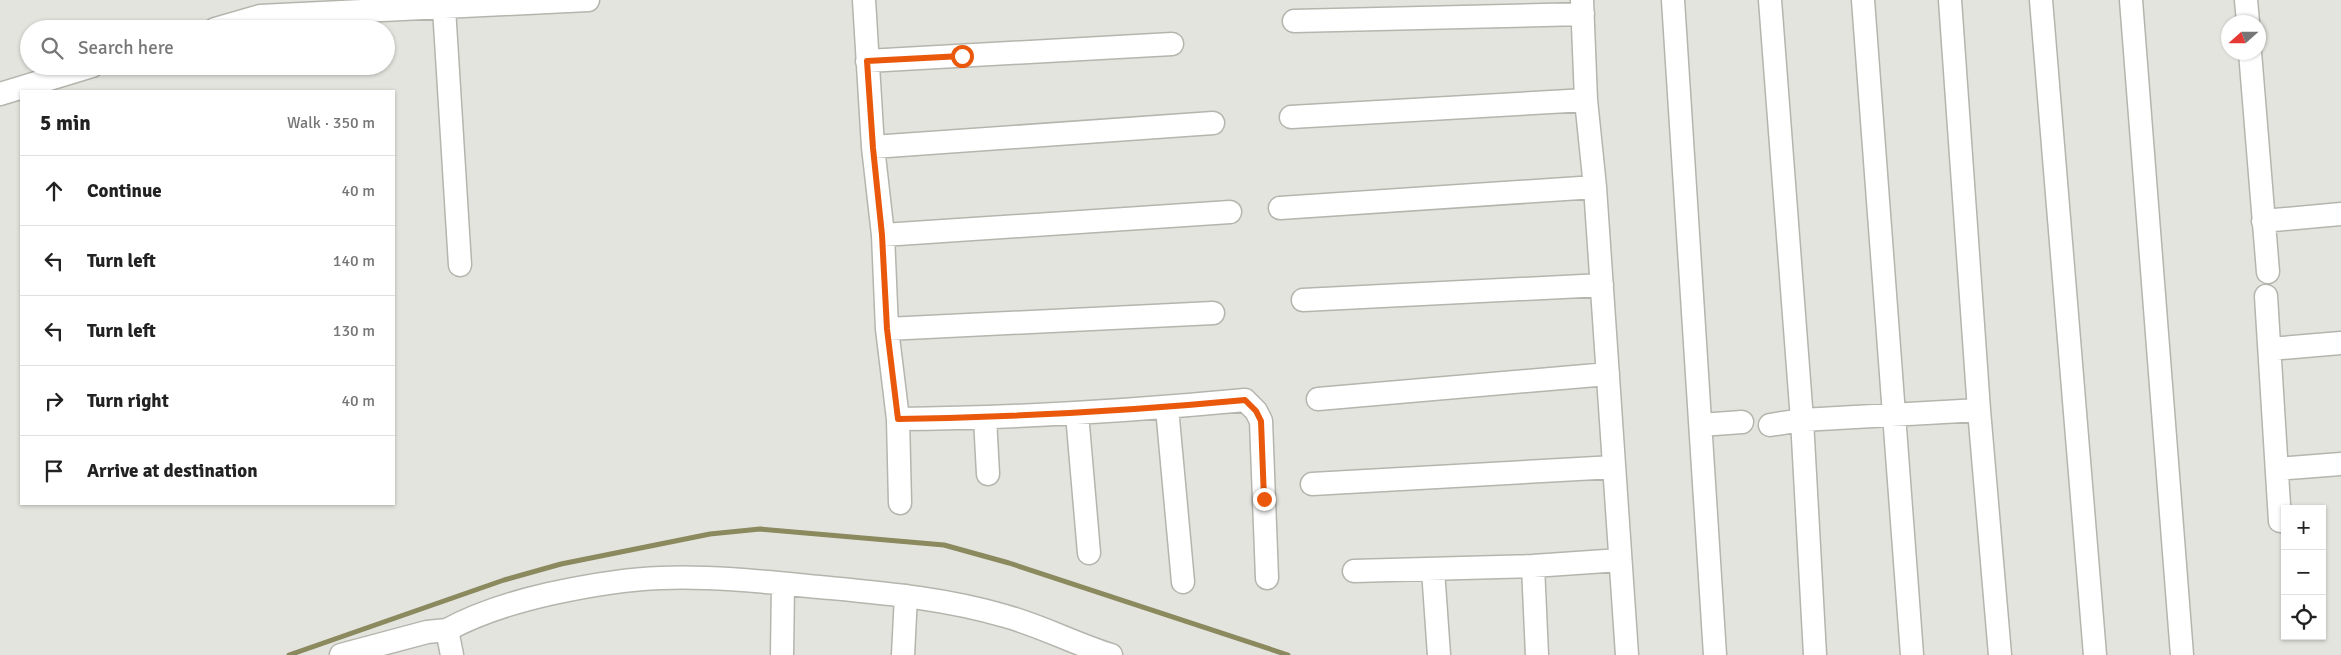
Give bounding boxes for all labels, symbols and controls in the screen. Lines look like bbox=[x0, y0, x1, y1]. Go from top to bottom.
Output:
north arrow bbox=[2221, 15, 2266, 60]
search box bbox=[20, 20, 395, 75]
icon: search bbox=[38, 34, 66, 62]
text: Search here bbox=[78, 36, 174, 60]
route start bbox=[951, 45, 974, 68]
text: 5 min bbox=[40, 110, 91, 136]
text: Walk · 350 m bbox=[287, 113, 375, 133]
icon: ahead bbox=[40, 177, 68, 205]
text: Continue bbox=[87, 179, 162, 203]
text: 40 m bbox=[341, 181, 375, 201]
icon: left bbox=[40, 247, 68, 275]
text: Turn left bbox=[87, 249, 156, 273]
text: 140 m bbox=[333, 251, 375, 271]
icon: left bbox=[40, 317, 68, 345]
text: Turn left bbox=[87, 319, 156, 343]
text: 130 m bbox=[333, 321, 375, 341]
icon: right bbox=[40, 387, 68, 415]
text: Turn right bbox=[87, 389, 169, 413]
text: 40 m bbox=[341, 391, 375, 411]
icon: arrive bbox=[40, 457, 68, 485]
text: Arrive at destination bbox=[87, 459, 258, 483]
route end bbox=[1253, 488, 1276, 511]
map controls bbox=[2281, 505, 2326, 640]
button: + bbox=[2281, 505, 2326, 550]
button: − bbox=[2281, 550, 2326, 595]
button: locate bbox=[2281, 595, 2326, 640]

